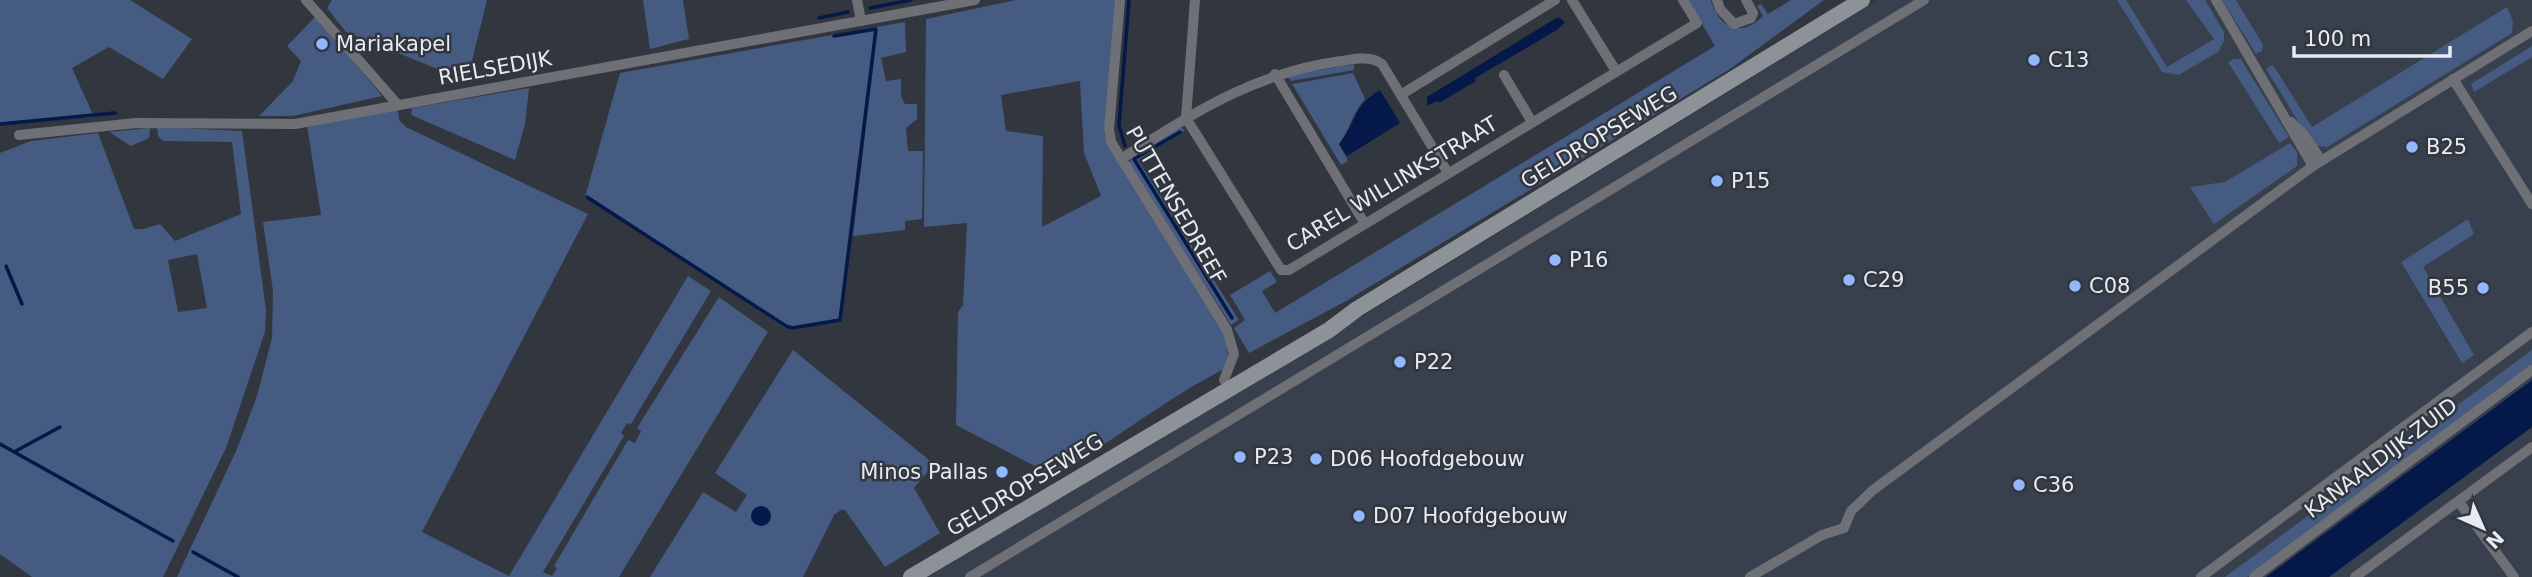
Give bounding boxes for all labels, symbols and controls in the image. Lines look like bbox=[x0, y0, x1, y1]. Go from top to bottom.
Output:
scale bar bbox=[2294, 14, 2450, 58]
text: 100 m bbox=[2304, 27, 2371, 51]
place label: Mariakapel bbox=[336, 32, 451, 56]
marker: Mariakapel bbox=[314, 36, 330, 52]
street label: RIELSEDIJK bbox=[436, 46, 555, 90]
place label: C13 bbox=[2048, 48, 2089, 72]
marker: C13 bbox=[2026, 52, 2042, 68]
street label: GELDROPSEWEG bbox=[1516, 81, 1682, 193]
street label: CAREL WILLINKSTRAAT bbox=[1282, 111, 1502, 257]
street label: PUTTENSEDREEF bbox=[1121, 122, 1231, 288]
place label: B25 bbox=[2426, 135, 2467, 159]
marker: B25 bbox=[2404, 139, 2420, 155]
place label: P15 bbox=[1731, 169, 1770, 193]
marker: P15 bbox=[1709, 173, 1725, 189]
place label: P16 bbox=[1569, 248, 1608, 272]
marker: P16 bbox=[1547, 252, 1563, 268]
place label: C29 bbox=[1863, 268, 1904, 292]
marker: C29 bbox=[1841, 272, 1857, 288]
place label: C08 bbox=[2089, 274, 2130, 298]
place label: B55 bbox=[2428, 276, 2469, 300]
marker: C08 bbox=[2067, 278, 2083, 294]
marker: B55 bbox=[2475, 280, 2491, 296]
place label: P22 bbox=[1414, 350, 1453, 374]
marker: P22 bbox=[1392, 354, 1408, 370]
street label: KANAALDIJK-ZUID bbox=[2300, 393, 2462, 523]
street label: GELDROPSEWEG bbox=[942, 429, 1108, 541]
place label: P23 bbox=[1254, 445, 1293, 469]
place label: D06 Hoofdgebouw bbox=[1330, 447, 1525, 471]
marker: P23 bbox=[1232, 449, 1248, 465]
marker: D06 Hoofdgebouw bbox=[1308, 451, 1324, 467]
place label: Minos Pallas bbox=[860, 460, 988, 484]
marker: Minos Pallas bbox=[994, 464, 1010, 480]
place label: C36 bbox=[2033, 473, 2074, 497]
marker: C36 bbox=[2011, 477, 2027, 493]
north arrow bbox=[2448, 493, 2518, 563]
place label: D07 Hoofdgebouw bbox=[1373, 504, 1568, 528]
marker: D07 Hoofdgebouw bbox=[1351, 508, 1367, 524]
text: N bbox=[2482, 527, 2508, 553]

